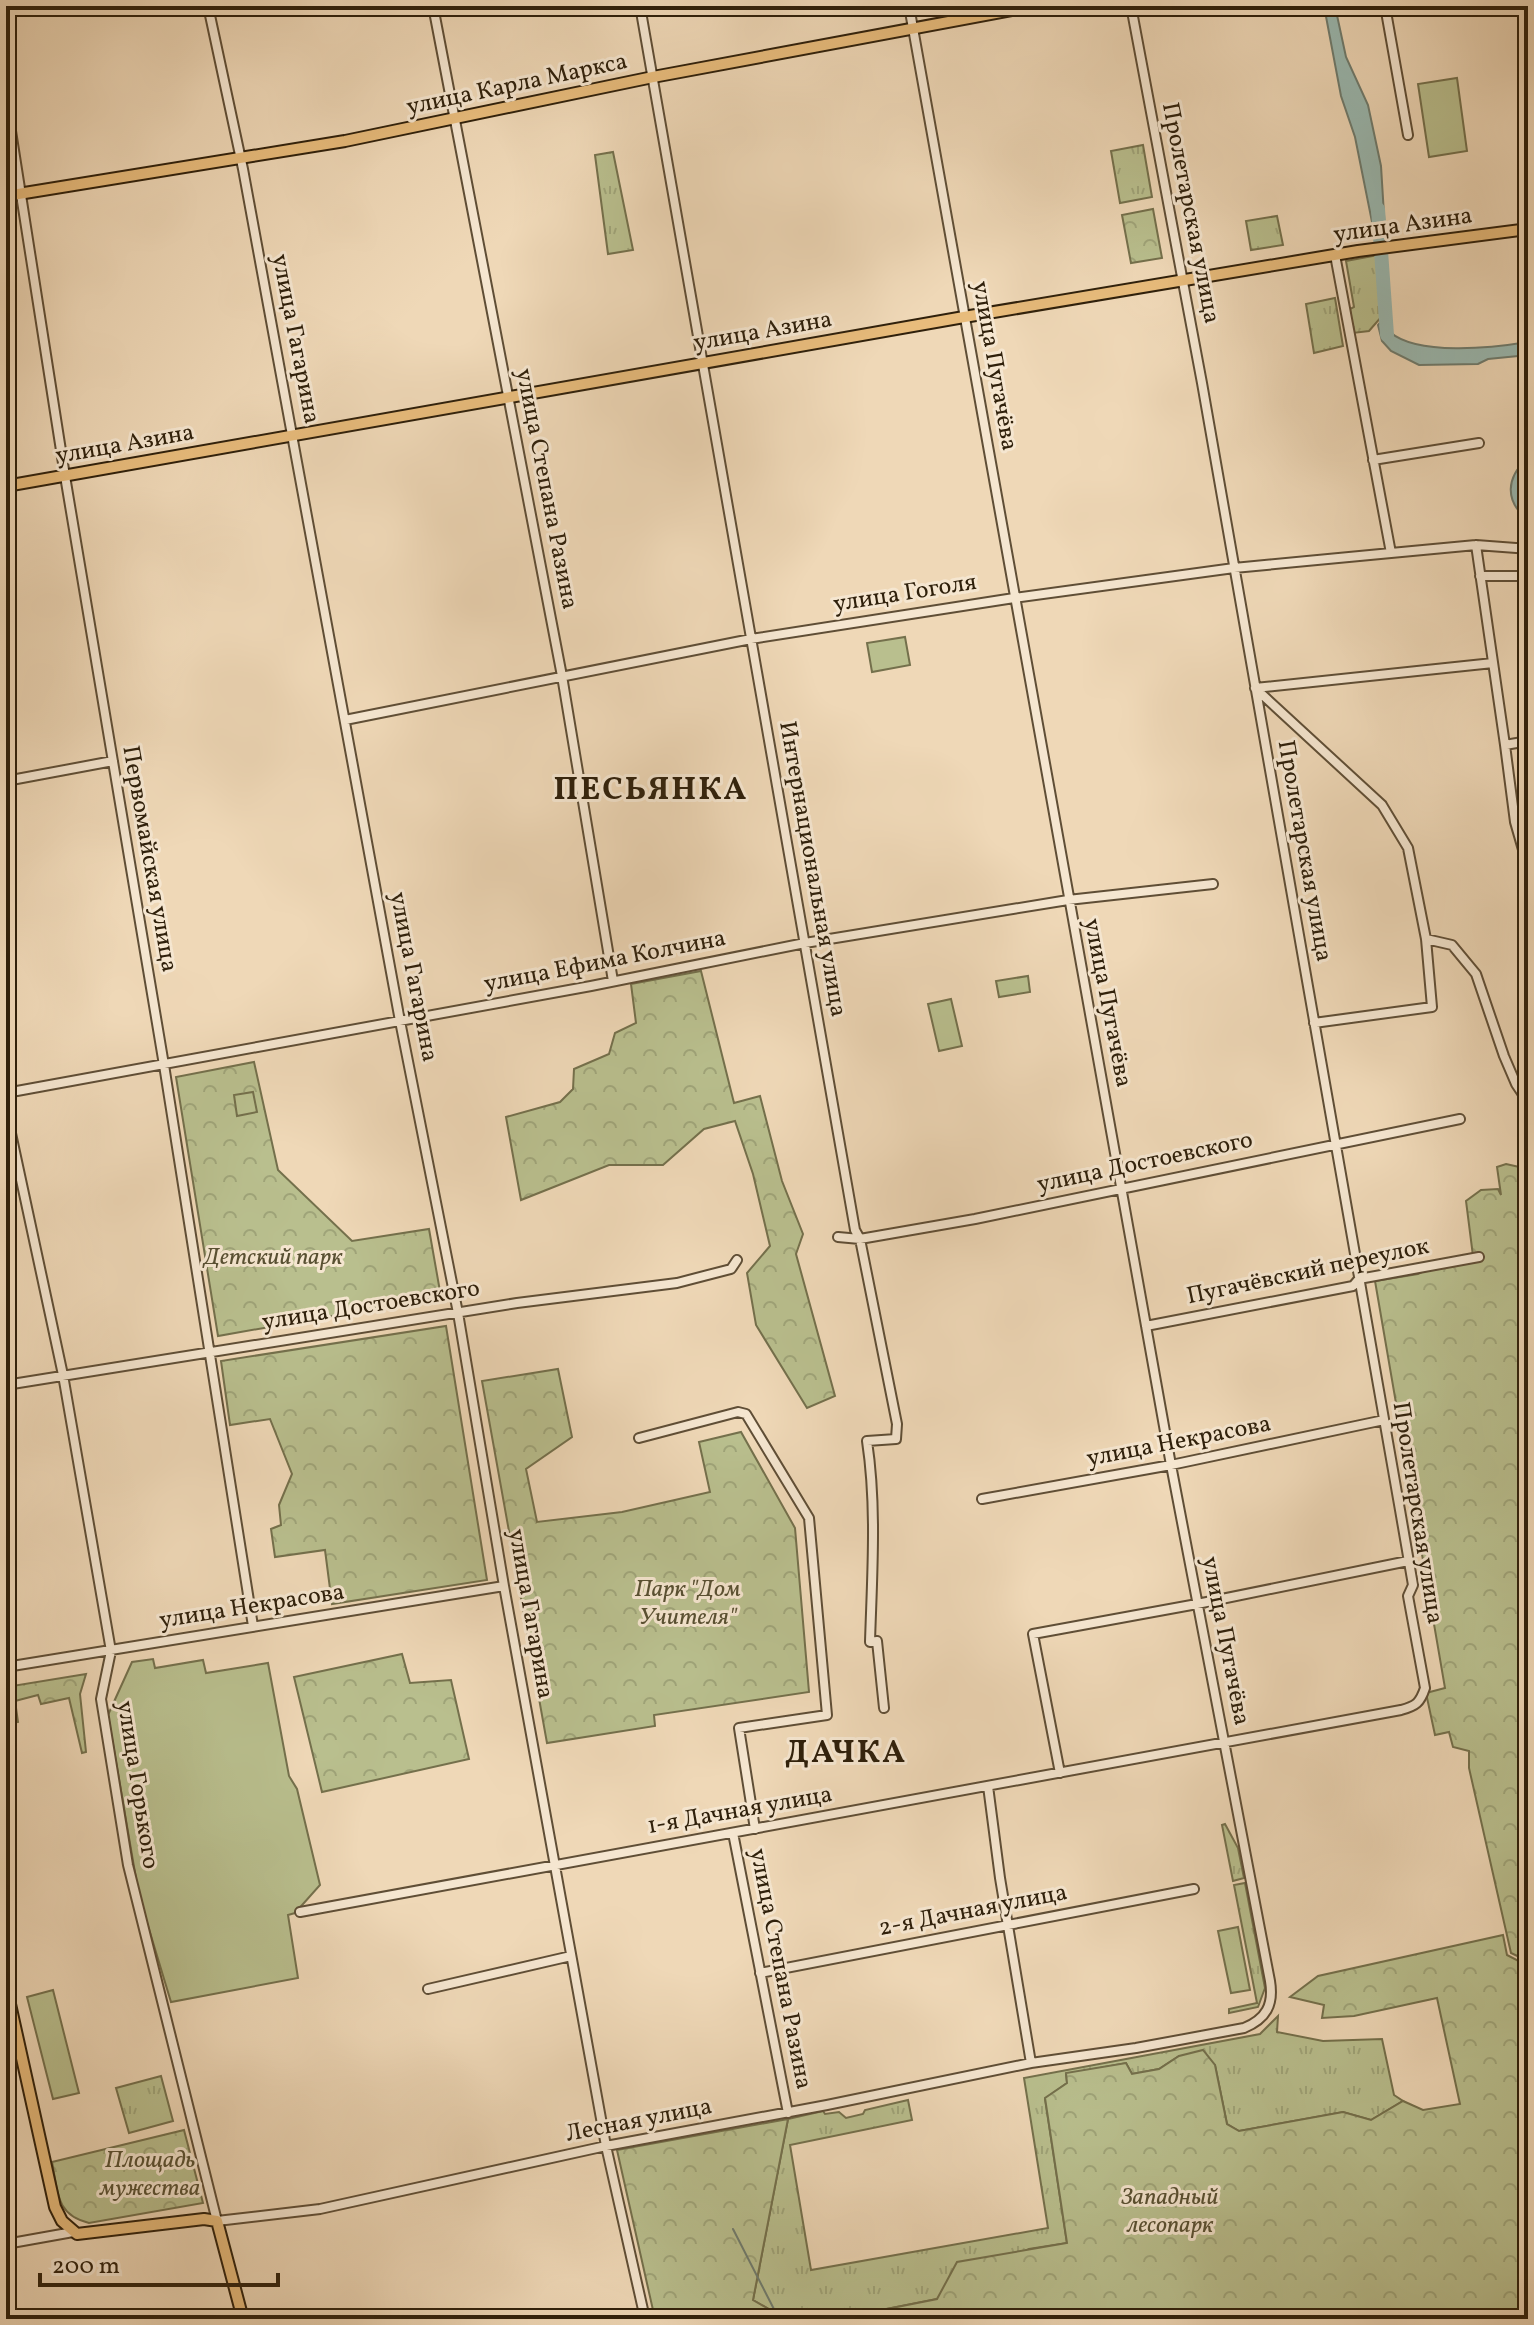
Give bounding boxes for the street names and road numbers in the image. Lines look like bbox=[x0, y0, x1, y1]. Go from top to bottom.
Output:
street label: улица Карла Маркса bbox=[403, 45, 631, 125]
street label: Пролетарская улица bbox=[1152, 100, 1228, 326]
street label: улица Азина bbox=[1331, 199, 1475, 253]
street label: улица Гагарина bbox=[262, 251, 328, 427]
street label: улица Пугачёва bbox=[962, 279, 1026, 453]
street label: улица Азина bbox=[691, 303, 835, 361]
street label: улица Степана Разина bbox=[506, 366, 586, 612]
street label: улица Азина bbox=[53, 416, 197, 474]
street label: улица Гоголя bbox=[831, 566, 979, 622]
street label: Интернациональная улица bbox=[769, 718, 855, 1020]
street label: Пролетарская улица bbox=[1268, 737, 1340, 965]
street label: Первомайская улица bbox=[112, 743, 186, 975]
street label: улица Гагарина bbox=[380, 889, 446, 1065]
street label: улица Пугачёва bbox=[1074, 916, 1140, 1090]
street label: улица Ефима Колчина bbox=[481, 922, 729, 1002]
street label: улица Достоевского bbox=[1034, 1124, 1256, 1202]
street label: Пугачёвский переулок bbox=[1184, 1230, 1432, 1314]
street label: улица Достоевского bbox=[260, 1272, 482, 1340]
street label: Пролетарская улица bbox=[1383, 1399, 1451, 1627]
street label: улица Некрасова bbox=[1084, 1407, 1274, 1477]
street label: улица Гагарина bbox=[498, 1526, 562, 1702]
street label: улица Пугачёва bbox=[1192, 1554, 1258, 1728]
street label: улица Некрасова bbox=[157, 1576, 347, 1638]
street label: улица Горького bbox=[107, 1698, 167, 1872]
street label: 1-я Дачная улица bbox=[645, 1778, 835, 1844]
street label: улица Степана Разина bbox=[740, 1846, 820, 2092]
street label: 2-я Дачная улица bbox=[876, 1876, 1070, 1946]
street label: Лесная улица bbox=[563, 2090, 715, 2152]

